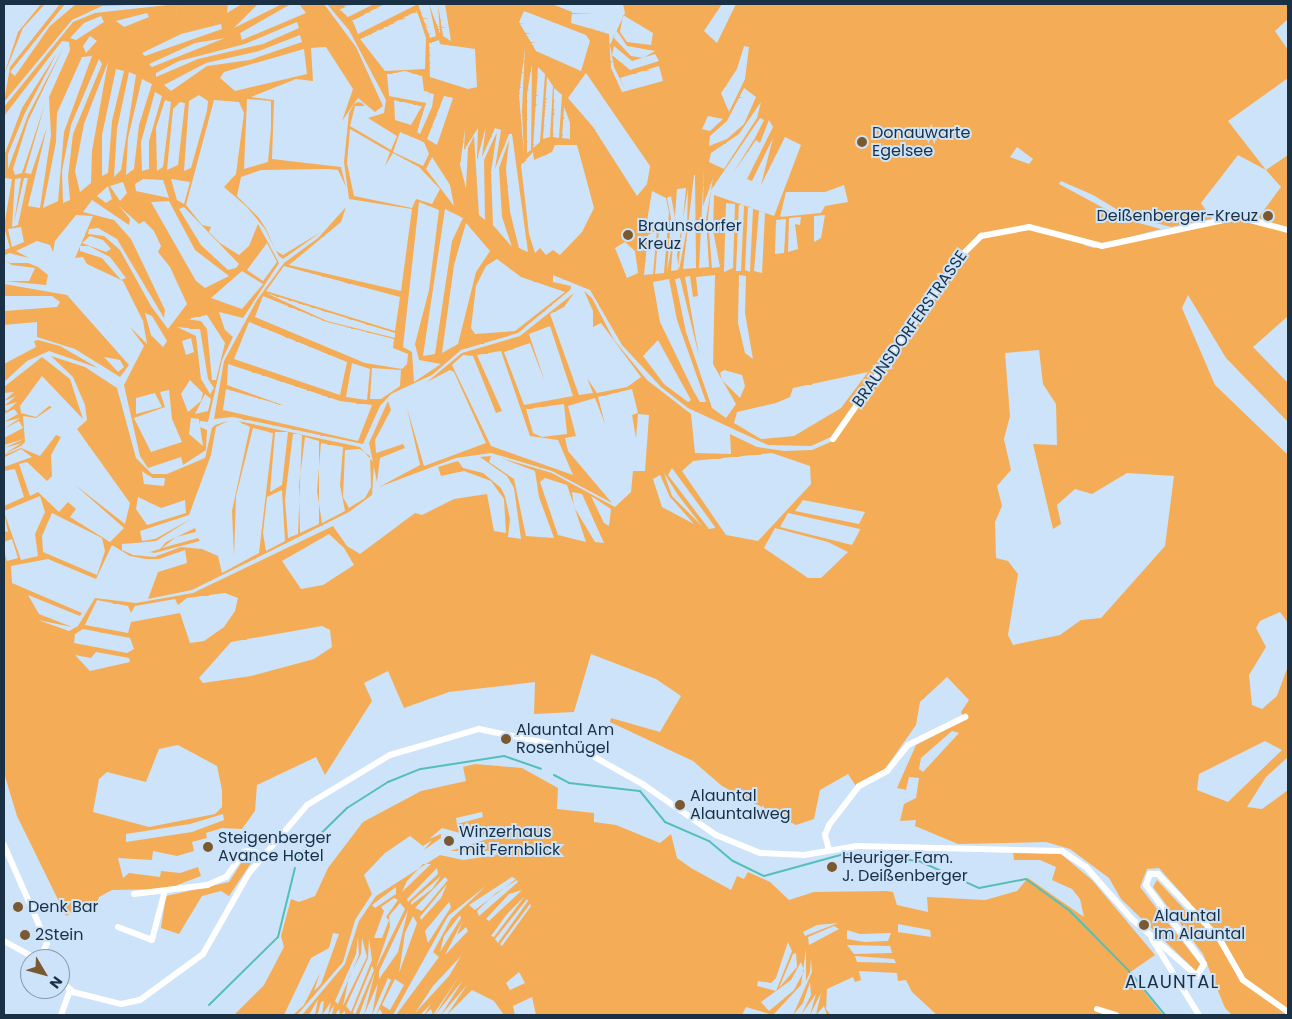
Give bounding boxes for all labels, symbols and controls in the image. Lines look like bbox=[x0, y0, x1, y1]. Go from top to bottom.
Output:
place label: Donauwarte Egelsee bbox=[872, 123, 970, 161]
marker: Donauwarte Egelsee bbox=[856, 136, 868, 148]
place label: Deißenberger-Kreuz bbox=[1097, 206, 1258, 226]
marker: Deißenberger-Kreuz bbox=[1262, 210, 1274, 222]
place label: Braunsdorfer Kreuz bbox=[638, 216, 742, 254]
marker: Braunsdorfer Kreuz bbox=[622, 229, 634, 241]
street label: BRAUNSDORFERSTRASSE bbox=[849, 247, 971, 411]
place label: Alauntal Am Rosenhügel bbox=[516, 720, 614, 758]
marker: Alauntal Am Rosenhügel bbox=[500, 733, 512, 745]
place label: Alauntal Alauntalweg bbox=[690, 786, 790, 824]
marker: Alauntal Alauntalweg bbox=[674, 799, 686, 811]
place label: Winzerhaus mit Fernblick bbox=[459, 822, 560, 860]
place label: Steigenberger Avance Hotel bbox=[218, 828, 331, 866]
marker: Winzerhaus mit Fernblick bbox=[443, 835, 455, 847]
marker: Steigenberger Avance Hotel bbox=[202, 841, 214, 853]
place label: Heuriger Fam. J. Deißenberger bbox=[842, 848, 968, 886]
marker: Heuriger Fam. J. Deißenberger bbox=[826, 861, 838, 873]
place label: Denk Bar bbox=[28, 897, 99, 917]
marker: Denk Bar bbox=[12, 901, 24, 913]
place label: Alauntal Im Alauntal bbox=[1154, 906, 1245, 944]
marker: Alauntal Im Alauntal bbox=[1138, 919, 1150, 931]
place label: 2Stein bbox=[35, 925, 84, 945]
marker: 2Stein bbox=[19, 929, 31, 941]
north arrow bbox=[20, 949, 70, 999]
district label: ALAUNTAL bbox=[1124, 971, 1220, 993]
text: N bbox=[45, 972, 67, 993]

